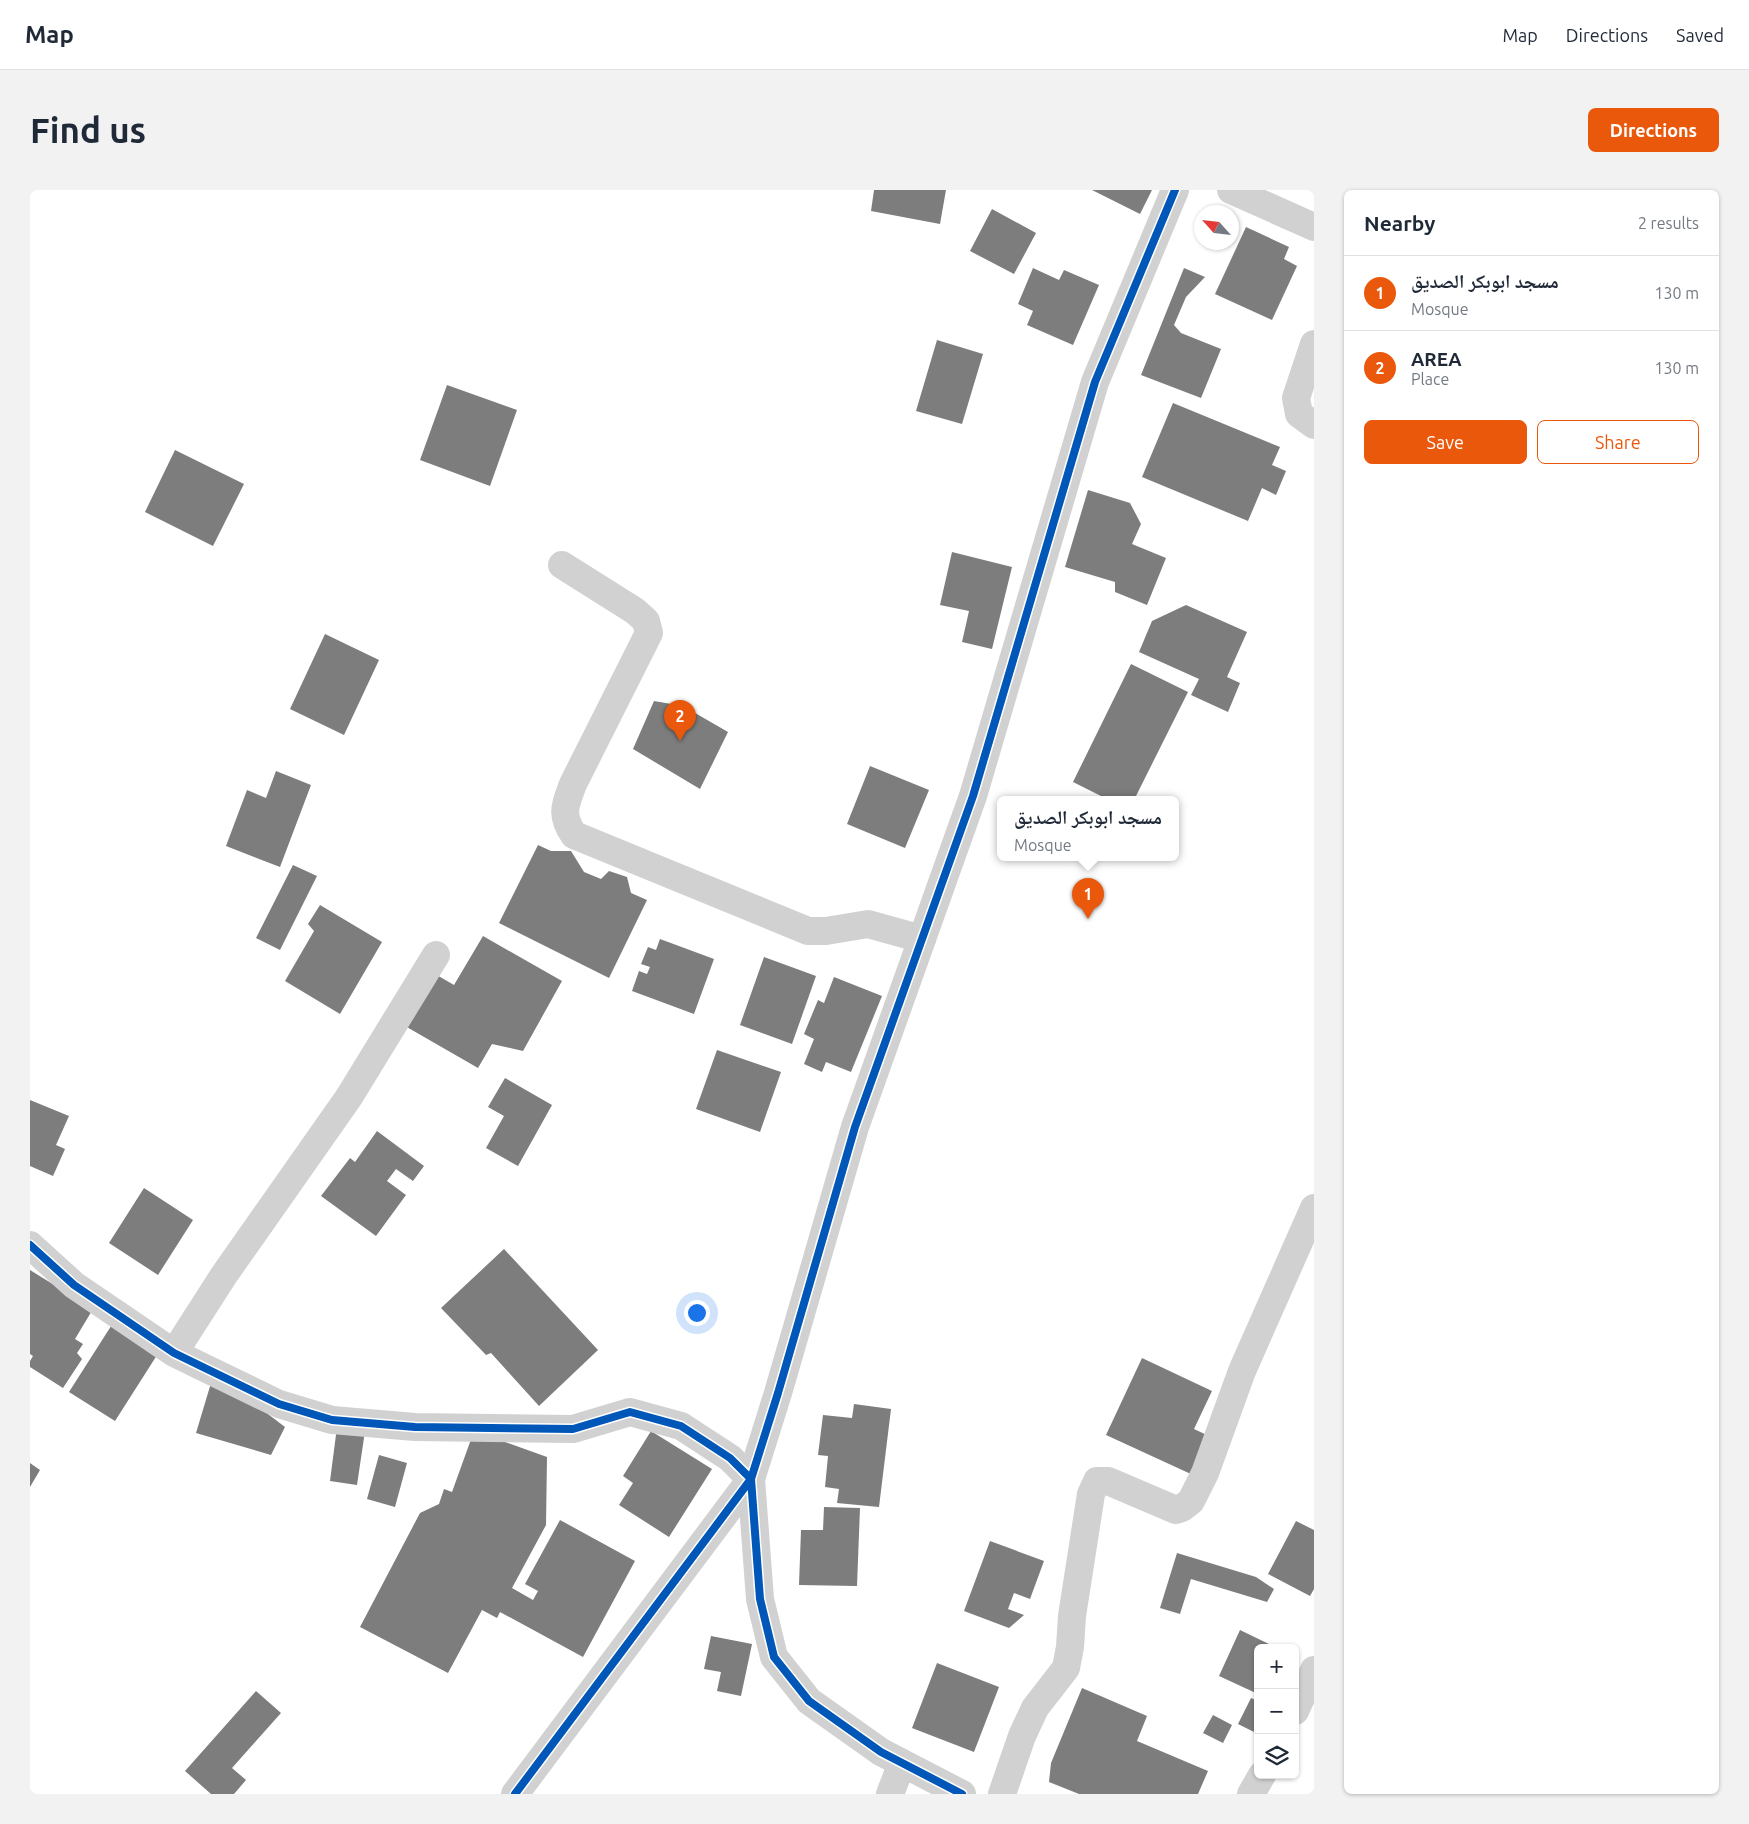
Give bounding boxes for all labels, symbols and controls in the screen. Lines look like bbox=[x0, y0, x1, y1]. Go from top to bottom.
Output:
text: Map bbox=[25, 21, 74, 48]
text: Map bbox=[1502, 25, 1538, 45]
text: Directions bbox=[1566, 25, 1648, 45]
text: Saved bbox=[1676, 25, 1724, 45]
button: Directions bbox=[1588, 108, 1719, 152]
text: Find us bbox=[30, 110, 146, 150]
north arrow bbox=[1194, 205, 1239, 250]
text: Nearby bbox=[1364, 211, 1435, 235]
text: 2 results bbox=[1638, 214, 1699, 232]
text: مسجد ابوبكر الصديق bbox=[1411, 270, 1559, 292]
text: 1 bbox=[1375, 284, 1385, 302]
text: 130 m bbox=[1654, 284, 1699, 302]
text: Mosque bbox=[1411, 300, 1469, 318]
text: AREA bbox=[1411, 348, 1462, 370]
text: 2 bbox=[1375, 359, 1385, 377]
text: 130 m bbox=[1654, 359, 1699, 377]
text: Place bbox=[1411, 370, 1449, 388]
button: Save bbox=[1364, 420, 1527, 464]
button: Share bbox=[1537, 420, 1699, 464]
pin: 2 bbox=[664, 700, 696, 741]
popup bbox=[997, 796, 1179, 861]
text: مسجد ابوبكر الصديق bbox=[1014, 806, 1162, 828]
text: Mosque bbox=[1014, 836, 1072, 854]
pin: 1 bbox=[1072, 878, 1104, 919]
your location bbox=[684, 1300, 710, 1326]
map controls bbox=[1254, 1644, 1299, 1779]
button: + bbox=[1254, 1644, 1299, 1689]
button: − bbox=[1254, 1689, 1299, 1734]
button: layers bbox=[1254, 1734, 1299, 1779]

